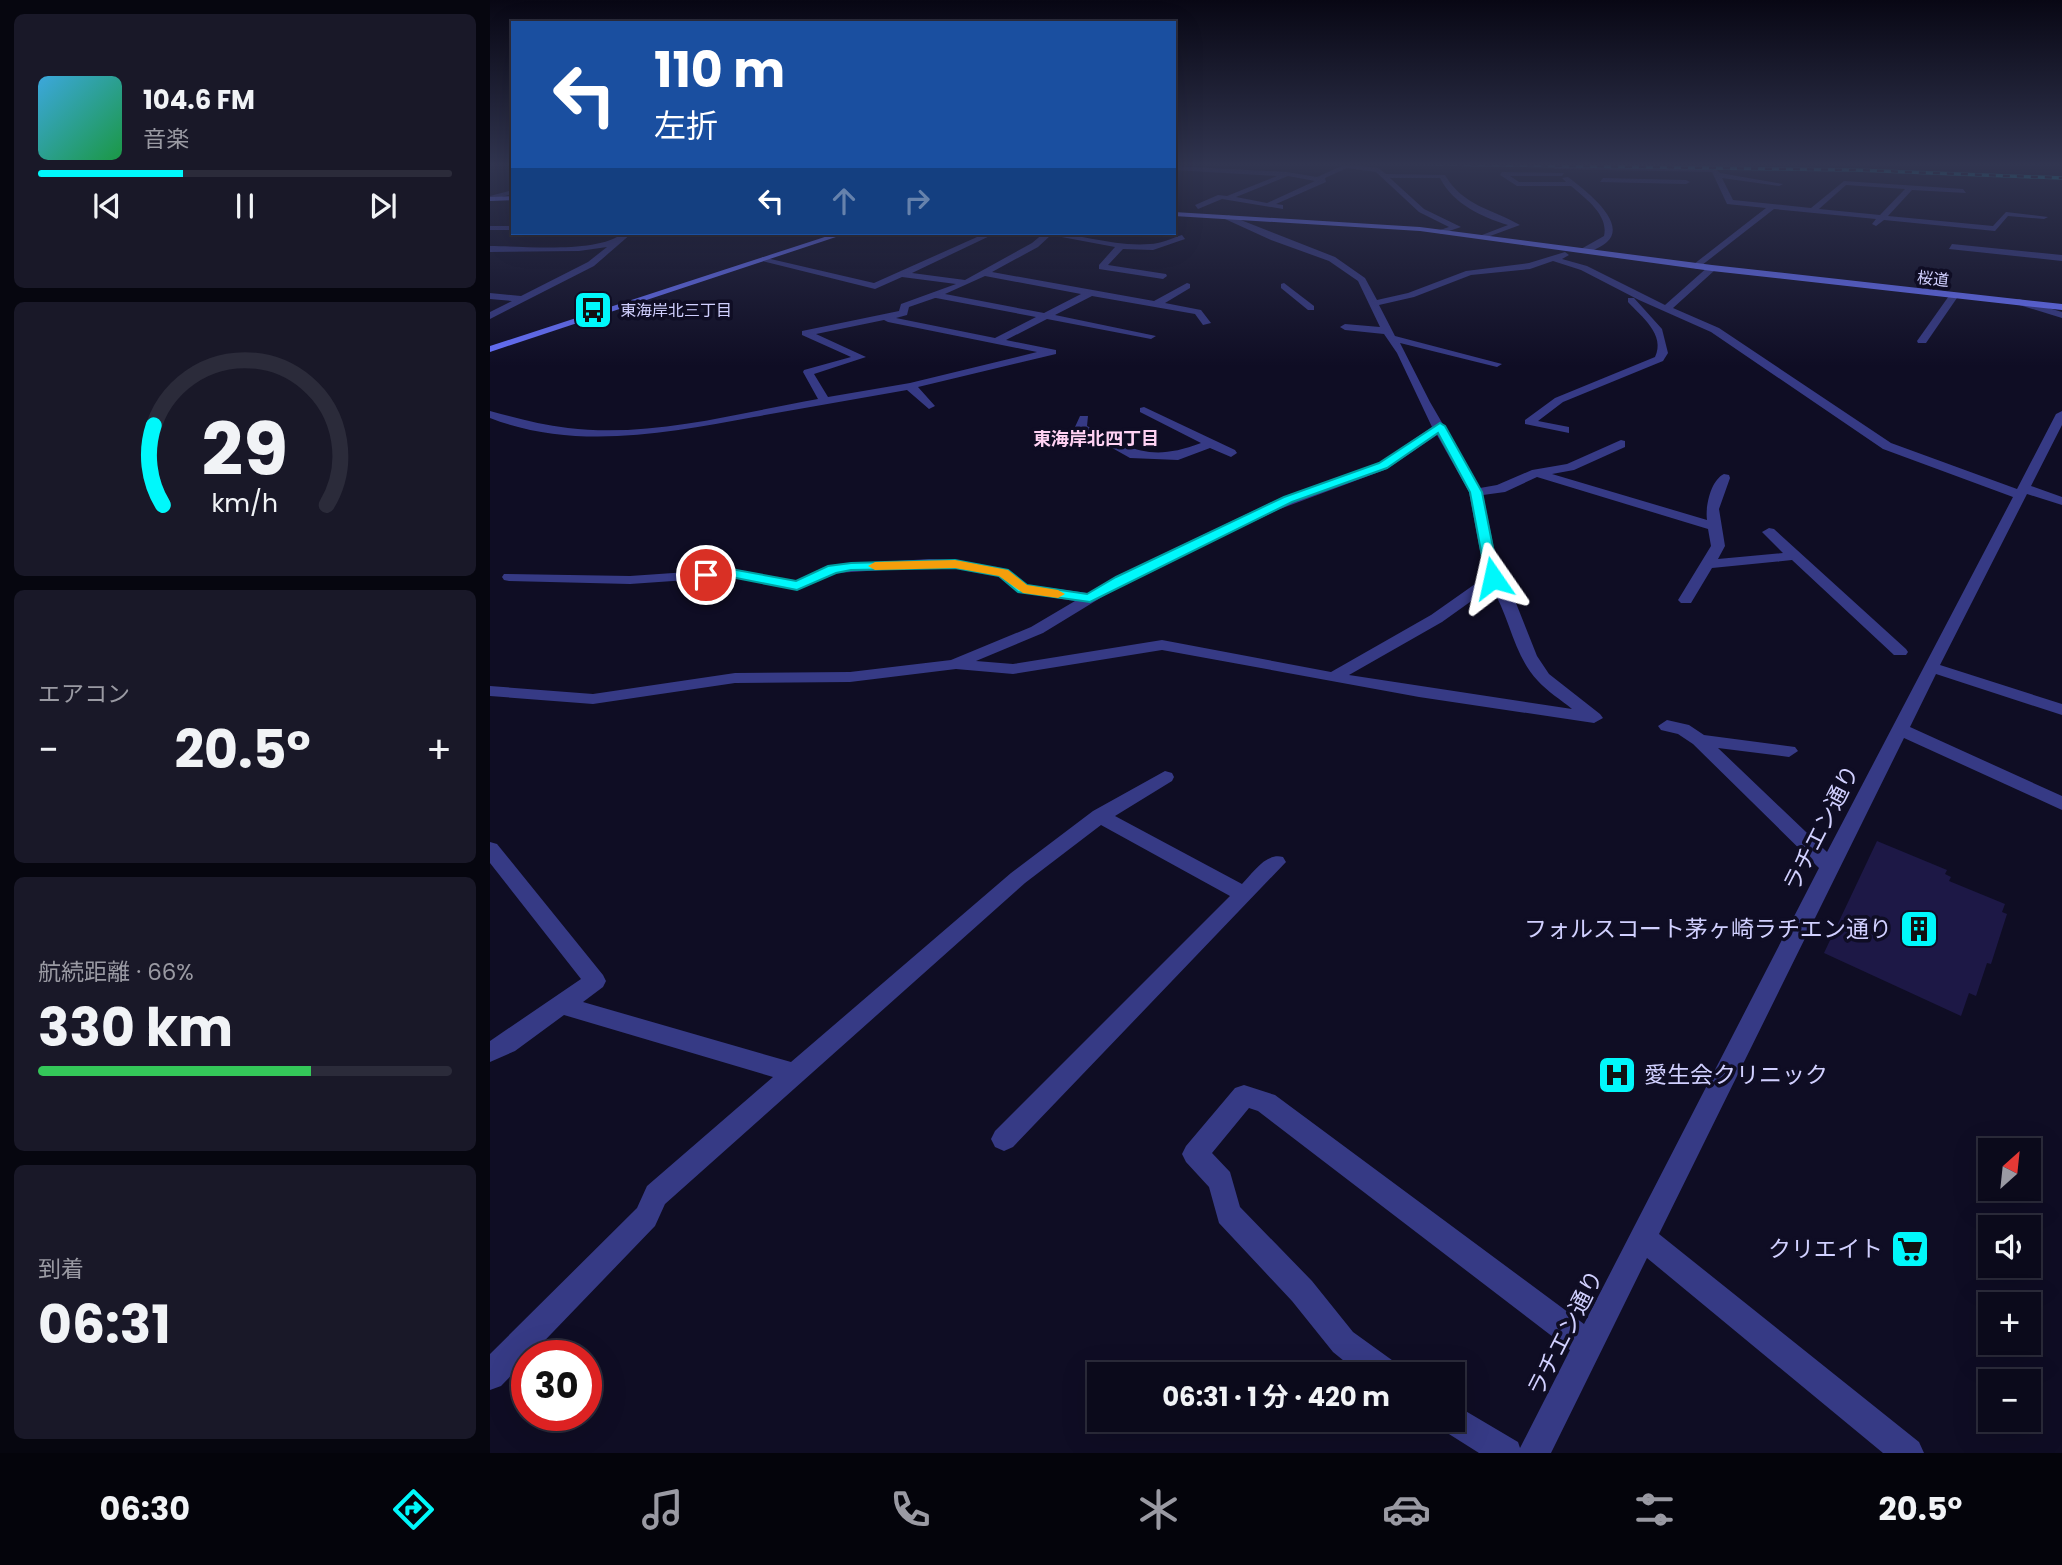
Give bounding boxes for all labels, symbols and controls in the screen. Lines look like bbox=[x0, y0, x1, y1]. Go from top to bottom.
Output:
text: 110 m bbox=[654, 36, 785, 104]
icon: left bbox=[539, 49, 630, 140]
text: 104.6 FM bbox=[143, 82, 255, 118]
text: 左折 bbox=[654, 103, 718, 148]
text: 音楽 bbox=[143, 123, 189, 155]
icon: left bbox=[752, 182, 790, 220]
icon: ahead bbox=[825, 182, 863, 220]
icon: right bbox=[898, 182, 936, 220]
icon: previous bbox=[88, 187, 126, 225]
icon: pause bbox=[226, 187, 264, 225]
icon: next bbox=[364, 187, 402, 225]
street label: 桜道 bbox=[1916, 266, 1950, 292]
bus stop icon: 東海岸北三丁目 bbox=[572, 289, 614, 331]
place label: 東海岸北三丁目 bbox=[620, 299, 732, 322]
text: 29 bbox=[202, 399, 288, 500]
district label: 東海岸北四丁目 bbox=[1033, 426, 1159, 451]
text: km/h bbox=[212, 485, 278, 520]
position arrow bbox=[1456, 541, 1530, 615]
pin bbox=[676, 545, 736, 605]
icon: arrive bbox=[687, 556, 725, 594]
text: エアコン bbox=[38, 678, 130, 710]
text: 20.5° bbox=[174, 713, 311, 786]
text: − bbox=[38, 723, 59, 776]
text: + bbox=[426, 723, 452, 776]
street label: ラチエン通り bbox=[1775, 759, 1867, 897]
building icon: フォルスコート茅ヶ崎ラチエン通り bbox=[1898, 908, 1940, 950]
place label: フォルスコート茅ヶ崎ラチエン通り bbox=[1524, 913, 1892, 945]
text: 航続距離 · 66% bbox=[38, 956, 194, 988]
text: 330 km bbox=[38, 991, 233, 1064]
hospital icon: 愛生会クリニック bbox=[1596, 1054, 1638, 1096]
place label: 愛生会クリニック bbox=[1644, 1059, 1828, 1091]
north arrow bbox=[1978, 1138, 2040, 1200]
map controls bbox=[1978, 1138, 2041, 1432]
button: sound bbox=[1978, 1215, 2041, 1278]
supermarket icon: クリエイト bbox=[1889, 1228, 1931, 1270]
place label: クリエイト bbox=[1768, 1233, 1883, 1265]
text: 到着 bbox=[38, 1253, 84, 1285]
street label: ラチエン通り bbox=[1519, 1264, 1611, 1402]
text: 06:31 bbox=[38, 1288, 171, 1361]
button: + bbox=[1978, 1292, 2041, 1355]
speed limit sign: 30 bbox=[511, 1340, 602, 1431]
button: − bbox=[1978, 1369, 2041, 1432]
text: 06:31 · 1 分 · 420 m bbox=[1162, 1379, 1390, 1415]
icon: directions bbox=[389, 1485, 438, 1534]
icon: music bbox=[638, 1485, 687, 1534]
icon: phone bbox=[886, 1485, 935, 1534]
icon: climate bbox=[1134, 1485, 1183, 1534]
icon: car bbox=[1382, 1485, 1431, 1534]
icon: filters bbox=[1630, 1485, 1679, 1534]
text: 06:30 bbox=[100, 1486, 190, 1531]
text: 20.5° bbox=[1879, 1486, 1962, 1531]

